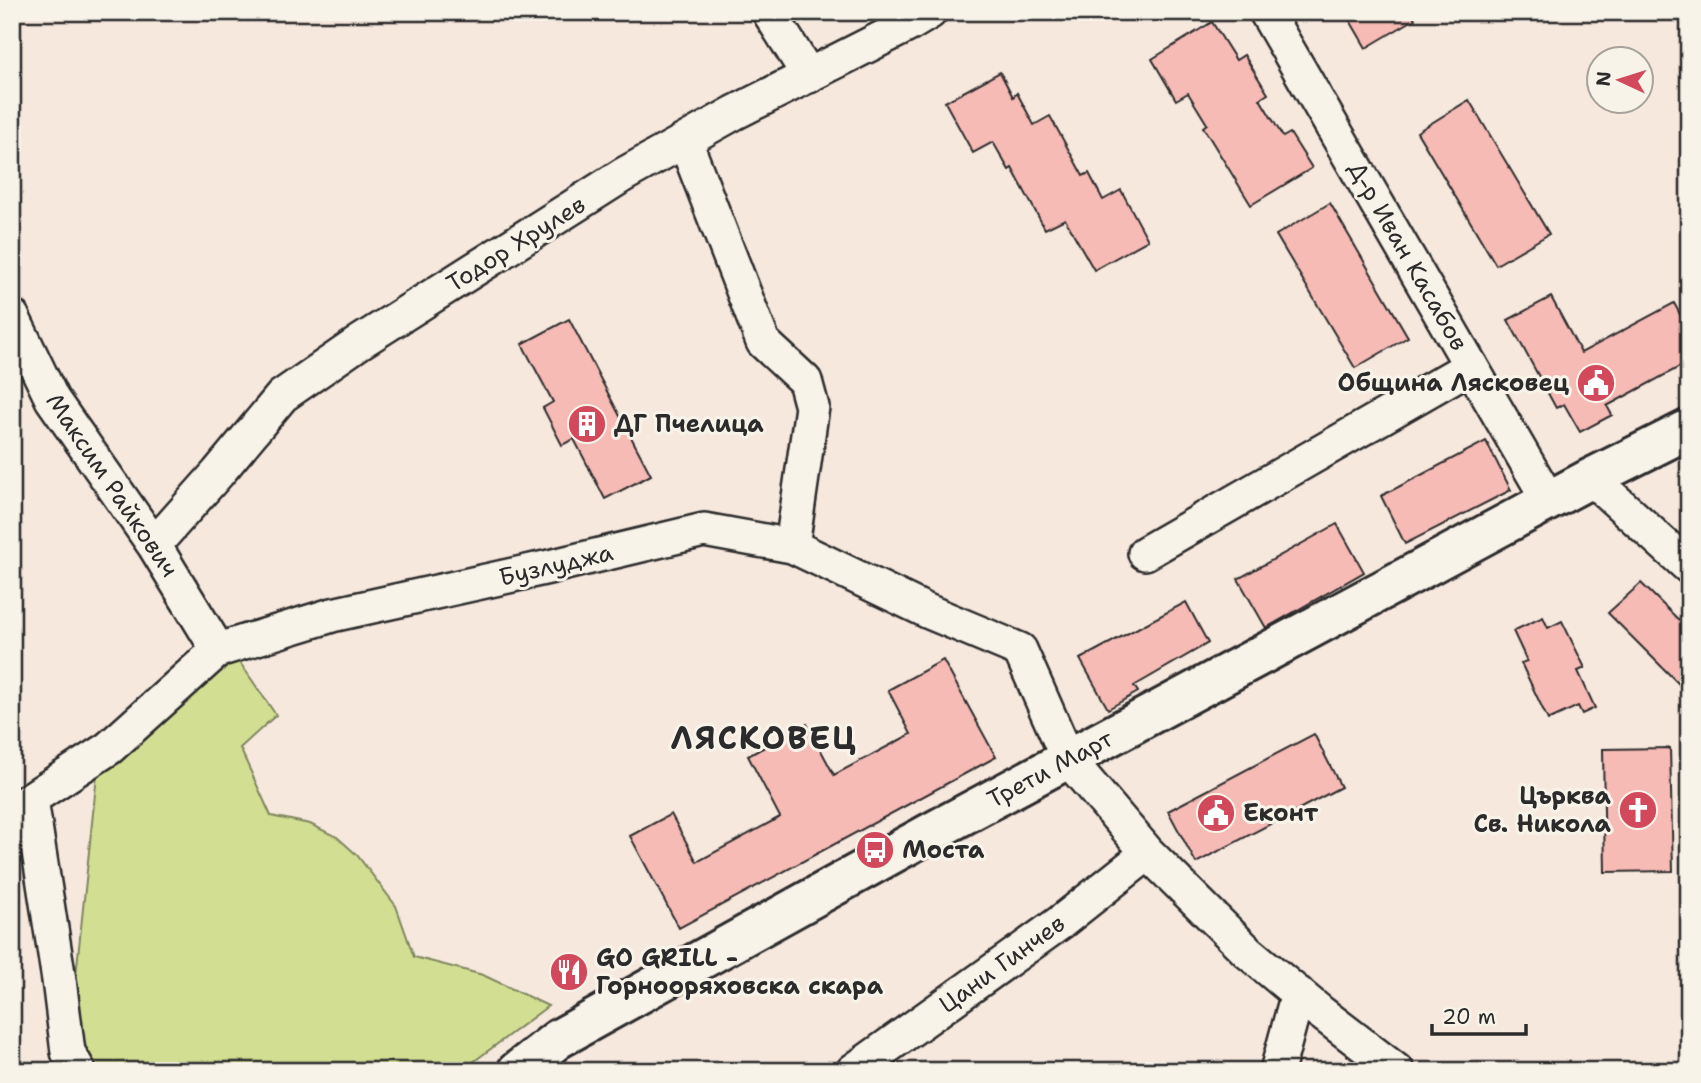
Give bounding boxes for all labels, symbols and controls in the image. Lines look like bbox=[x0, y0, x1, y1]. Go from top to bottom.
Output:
north arrow bbox=[1586, 46, 1656, 116]
text: N bbox=[1591, 70, 1617, 87]
street label: Д-р Иван Касабов bbox=[1341, 156, 1475, 356]
street label: Тодор Хрулев bbox=[441, 189, 591, 299]
public building icon: Община Лясковец bbox=[1575, 362, 1617, 404]
place label: Община Лясковец bbox=[1338, 367, 1570, 399]
street label: Максим Райкович bbox=[39, 387, 185, 583]
building icon: ДГ Пчелица bbox=[566, 403, 608, 445]
place label: ДГ Пчелица bbox=[614, 408, 764, 440]
street label: Бузлуджа bbox=[496, 536, 616, 594]
district label: ЛЯСКОВЕЦ bbox=[671, 716, 857, 759]
street label: Трети Март bbox=[982, 722, 1119, 815]
place label: Църква Св. Никола bbox=[1474, 780, 1612, 840]
church icon: Църква Св. Никола bbox=[1617, 789, 1659, 831]
public building icon: Еконт bbox=[1195, 792, 1237, 834]
place label: Еконт bbox=[1243, 797, 1319, 829]
bus stop icon: Моста bbox=[854, 829, 896, 871]
place label: Моста bbox=[902, 834, 985, 866]
street label: Цани Гинчев bbox=[933, 907, 1071, 1021]
place label: GO GRILL - Горнооряховска скара bbox=[596, 942, 884, 1002]
restaurant icon: GO GRILL - Горнооряховска скара bbox=[548, 951, 590, 993]
scale bar bbox=[1432, 992, 1526, 1036]
text: 20 m bbox=[1442, 1003, 1496, 1031]

